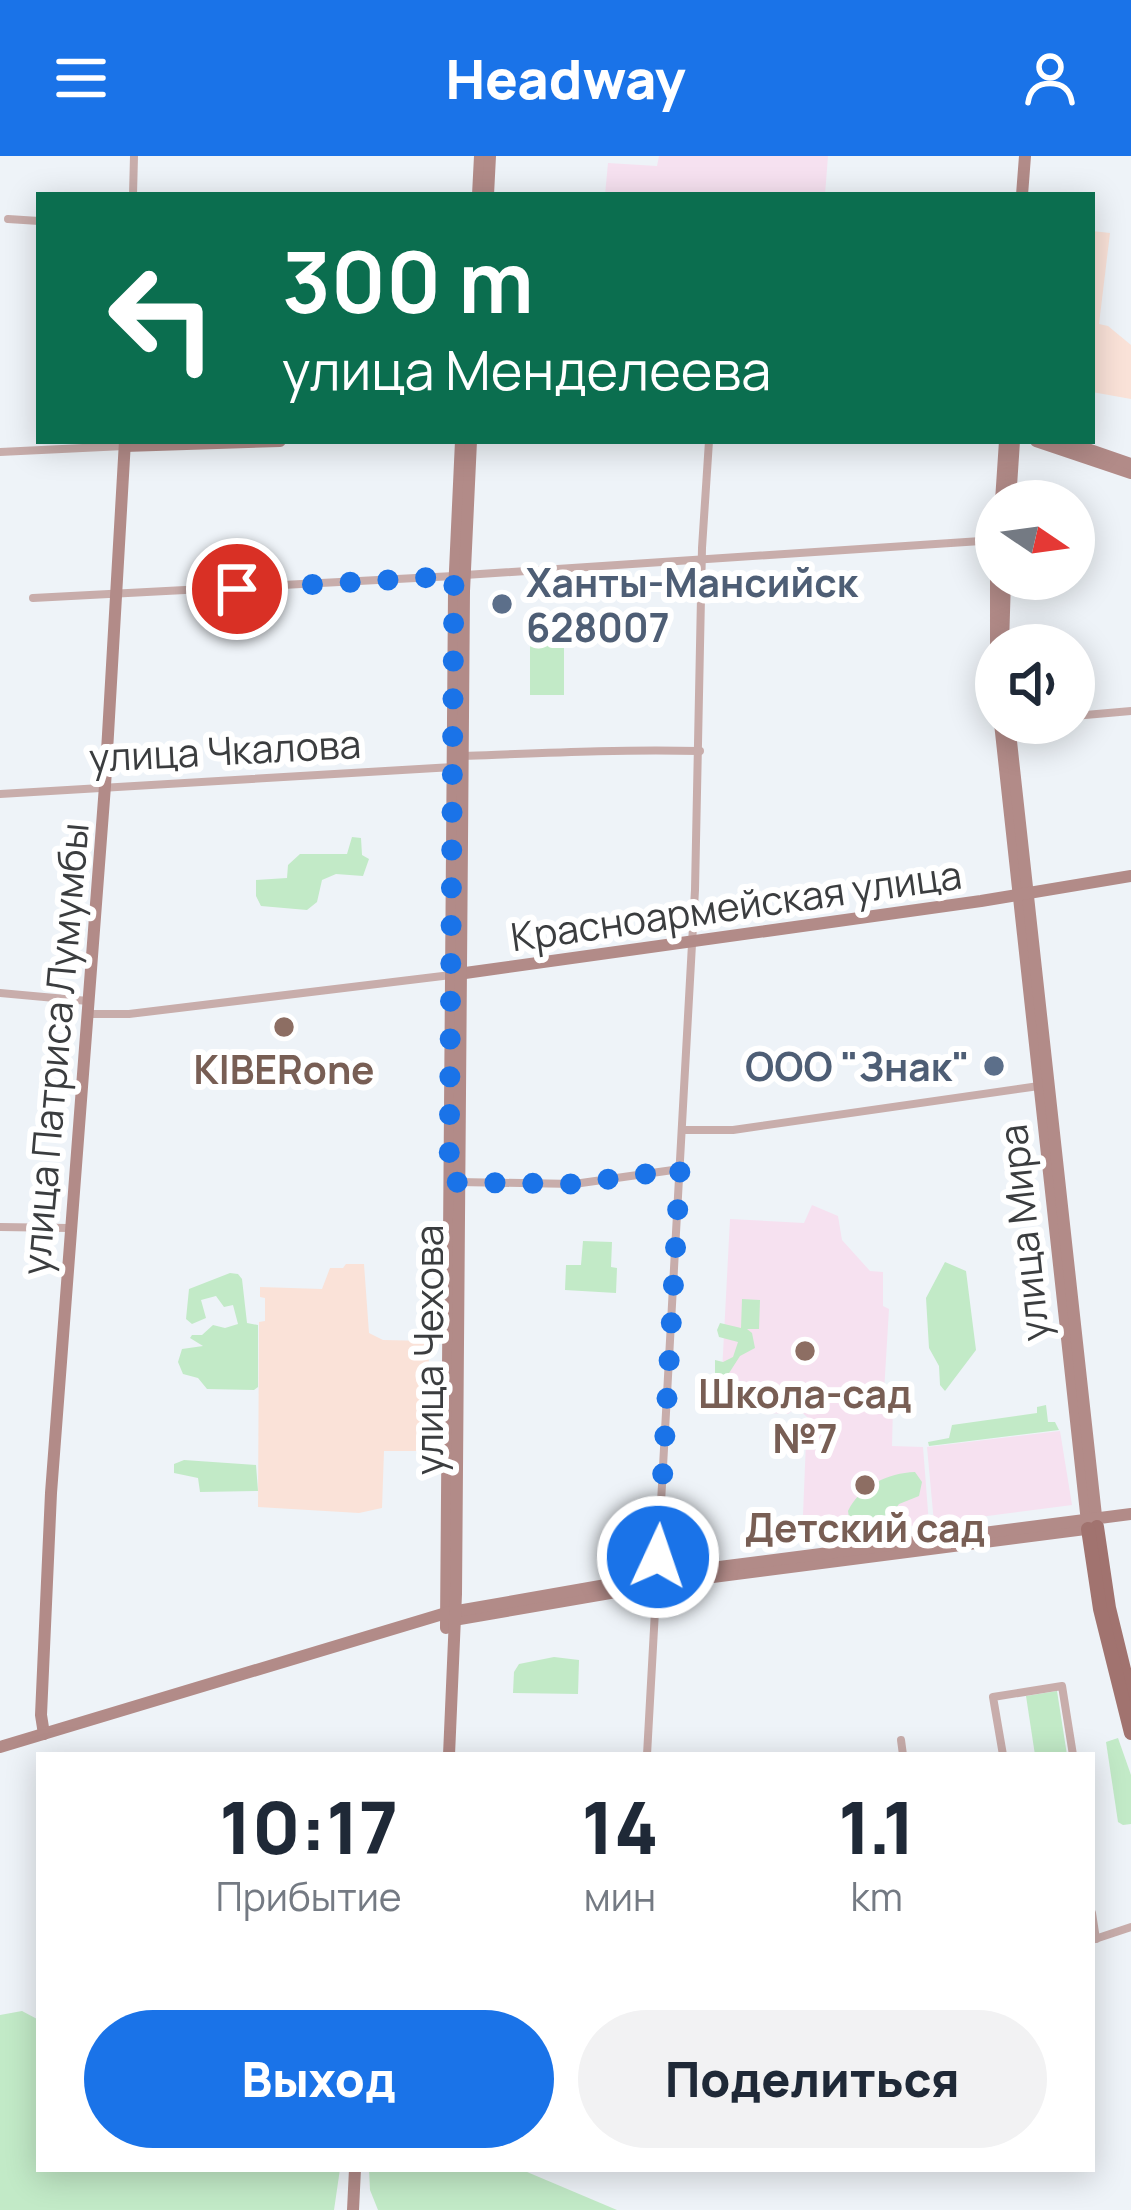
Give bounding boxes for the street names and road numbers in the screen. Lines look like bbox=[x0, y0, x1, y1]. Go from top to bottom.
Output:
street label: улица Чкалова bbox=[88, 716, 362, 784]
street label: улица Патриса Лумумбы bbox=[7, 821, 101, 1277]
street label: Красноармейская улица bbox=[507, 847, 965, 963]
street label: улица Мира bbox=[985, 1122, 1061, 1344]
street label: улица Чехова bbox=[401, 1225, 455, 1475]

